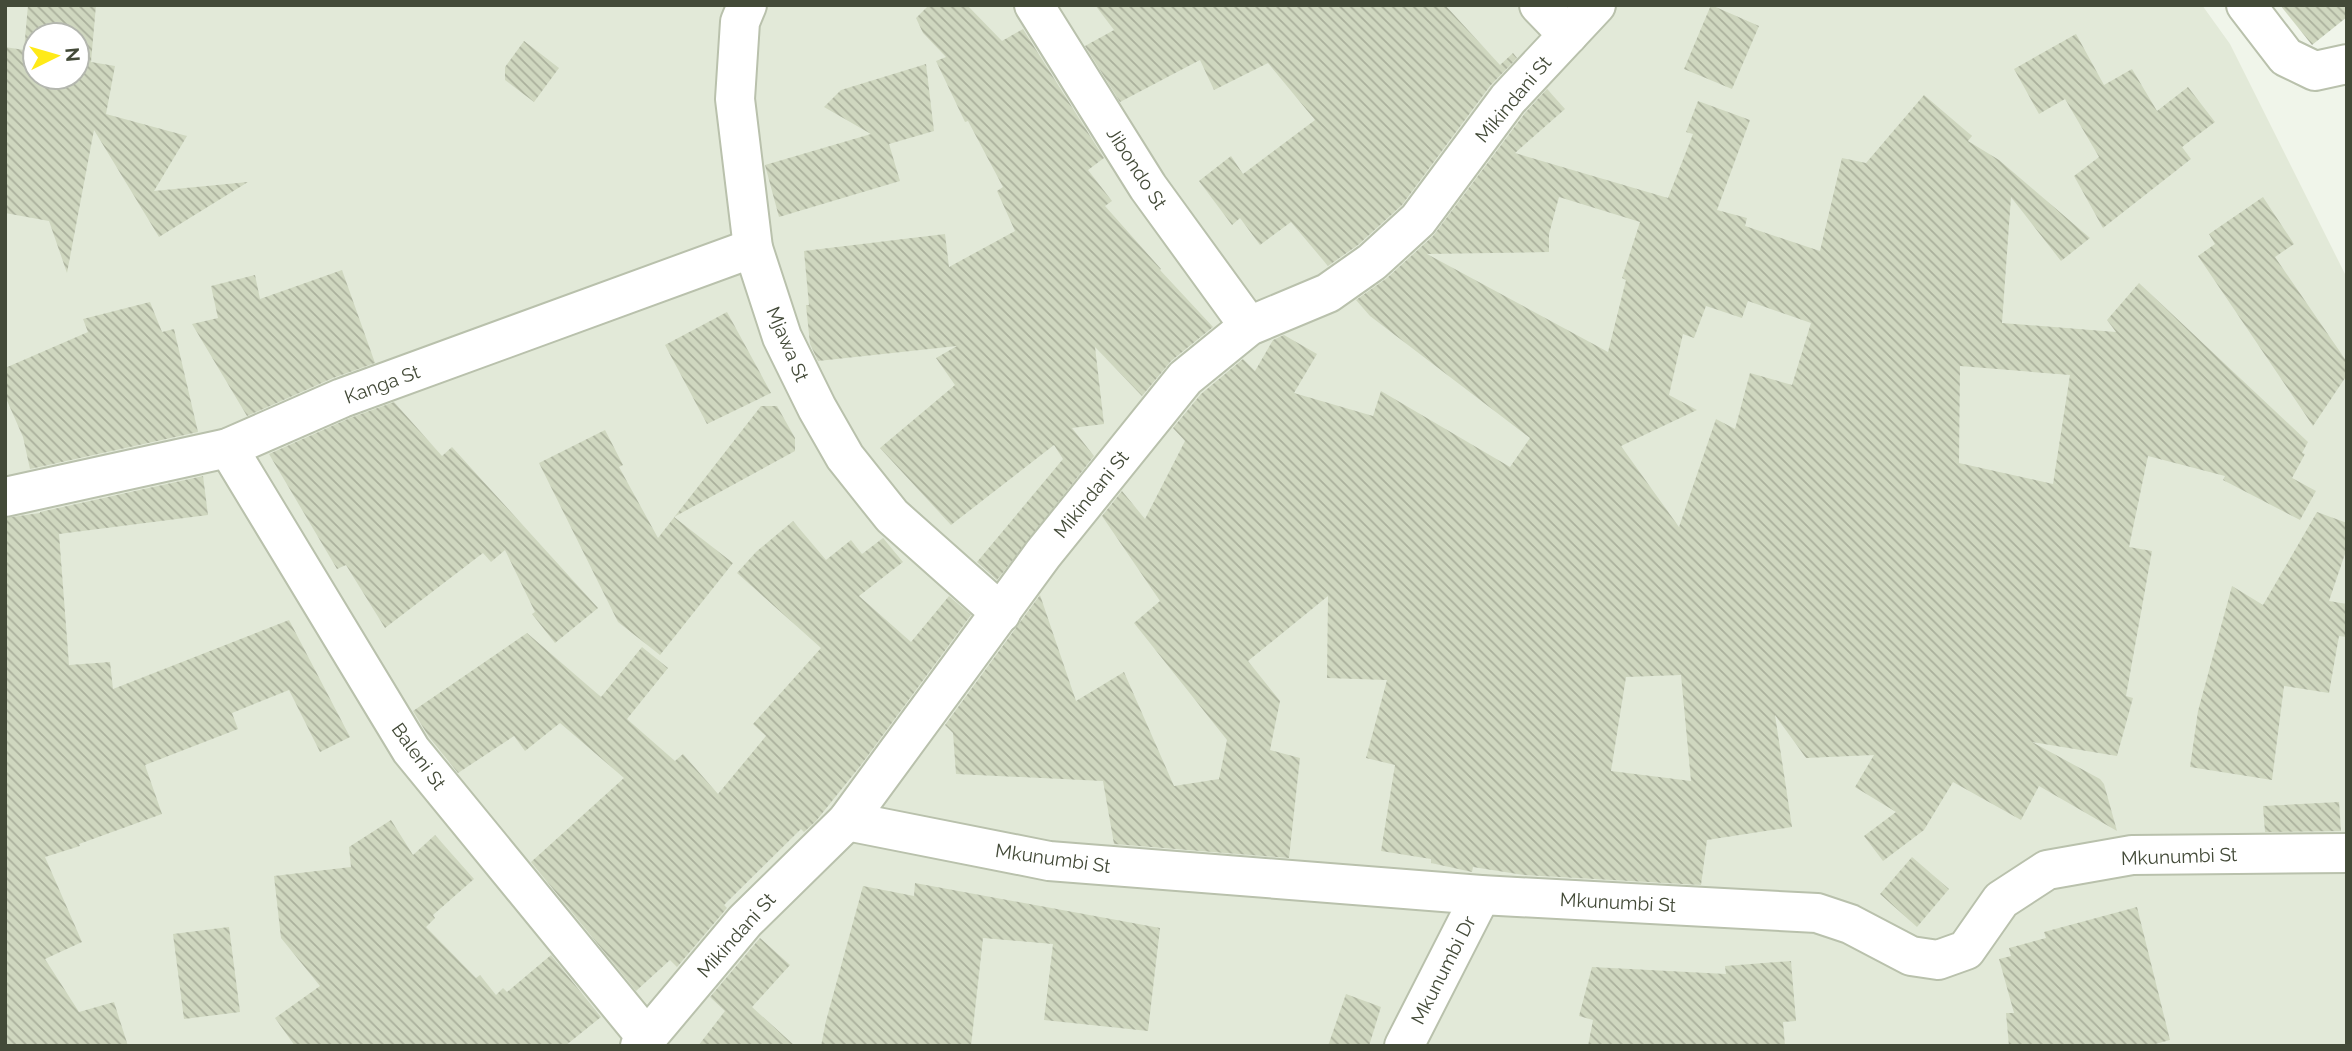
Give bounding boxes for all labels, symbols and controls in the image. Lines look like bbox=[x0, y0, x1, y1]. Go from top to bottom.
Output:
north arrow bbox=[21, 21, 91, 91]
text: N bbox=[61, 46, 85, 63]
street label: Mikindani St bbox=[1470, 51, 1556, 147]
street label: Jibondo St bbox=[1102, 123, 1172, 214]
street label: Mjawa St bbox=[762, 303, 814, 385]
street label: Kanga St bbox=[341, 360, 423, 408]
street label: Mikindani St bbox=[1049, 445, 1133, 542]
street label: Baleni St bbox=[387, 718, 451, 794]
street label: Mkunumbi St bbox=[994, 839, 1113, 877]
street label: Mkunumbi St bbox=[2121, 843, 2238, 869]
street label: Mikindani St bbox=[692, 888, 780, 982]
street label: Mkunumbi St bbox=[1559, 888, 1677, 916]
street label: Mkunumbi Dr bbox=[1406, 912, 1480, 1028]

